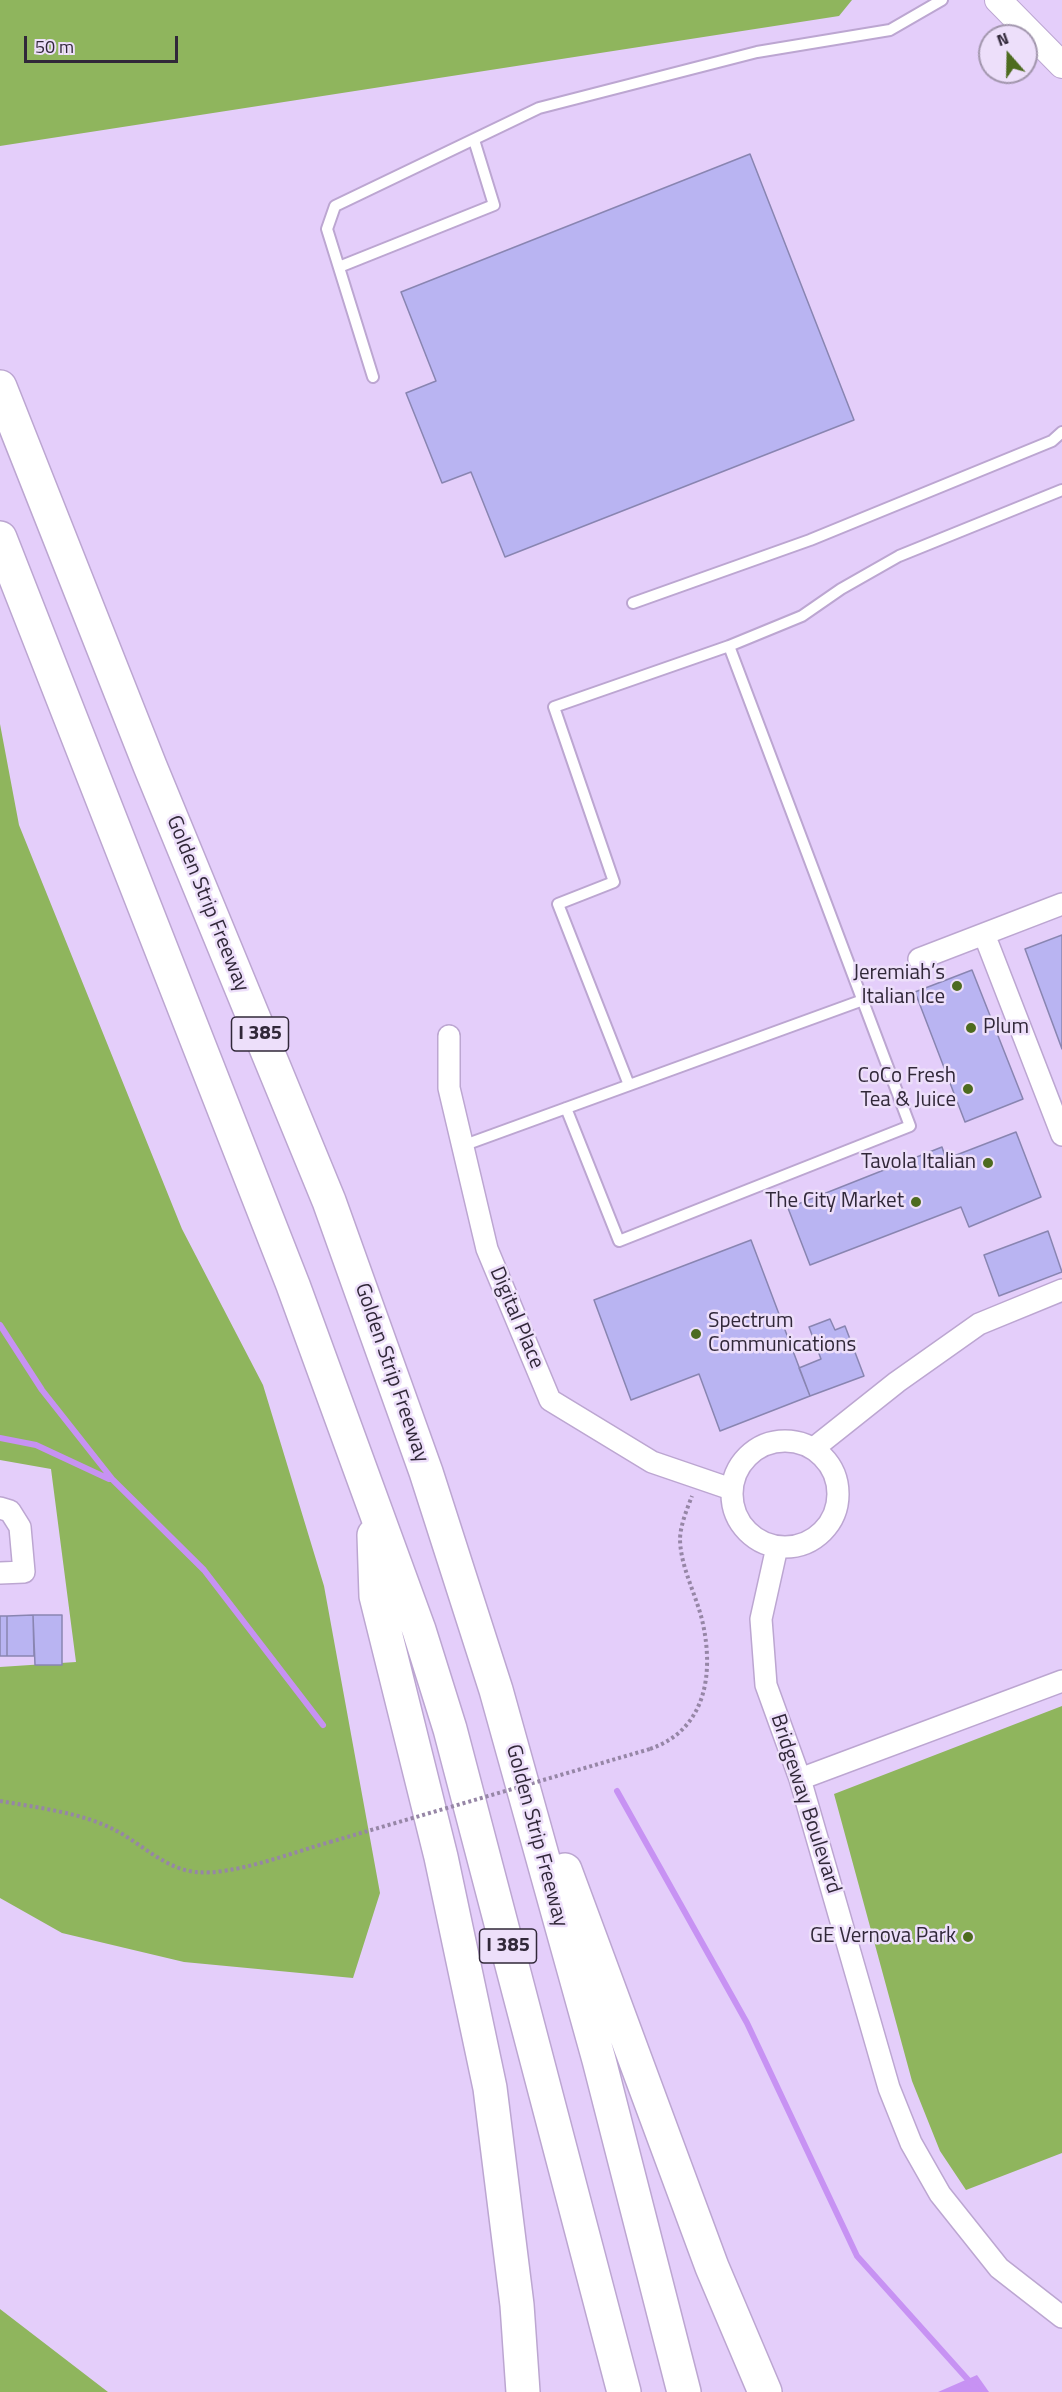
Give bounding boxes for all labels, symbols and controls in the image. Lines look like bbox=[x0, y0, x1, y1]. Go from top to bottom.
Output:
scale bar bbox=[27, 24, 182, 62]
north arrow bbox=[978, 24, 1038, 84]
text: N bbox=[993, 26, 1012, 52]
text: 50 m bbox=[35, 33, 74, 60]
street label: Golden Strip Freeway bbox=[160, 812, 254, 996]
place label: Jeremiah’s Italian Ice bbox=[853, 961, 945, 1011]
marker: Jeremiah’s Italian Ice bbox=[950, 979, 964, 993]
place label: Plum bbox=[983, 1015, 1029, 1041]
road number: I 385 bbox=[232, 1017, 288, 1051]
marker: Plum bbox=[964, 1021, 978, 1035]
place label: CoCo Fresh Tea & Juice bbox=[857, 1064, 956, 1114]
marker: CoCo Fresh Tea & Juice bbox=[961, 1082, 975, 1096]
place label: Tavola Italian bbox=[861, 1150, 976, 1176]
marker: Tavola Italian bbox=[981, 1156, 995, 1170]
place label: The City Market bbox=[765, 1189, 904, 1215]
marker: The City Market bbox=[909, 1195, 923, 1209]
street label: Digital Place bbox=[483, 1263, 549, 1373]
street label: Golden Strip Freeway bbox=[349, 1280, 433, 1466]
place label: Spectrum Communications bbox=[708, 1309, 856, 1359]
marker: Spectrum Communications bbox=[689, 1327, 703, 1341]
street label: Bridgeway Boulevard bbox=[764, 1711, 846, 1897]
street label: Golden Strip Freeway bbox=[500, 1742, 572, 1930]
place label: GE Vernova Park bbox=[810, 1924, 956, 1950]
road number: I 385 bbox=[480, 1929, 536, 1963]
marker: GE Vernova Park bbox=[961, 1930, 975, 1944]

